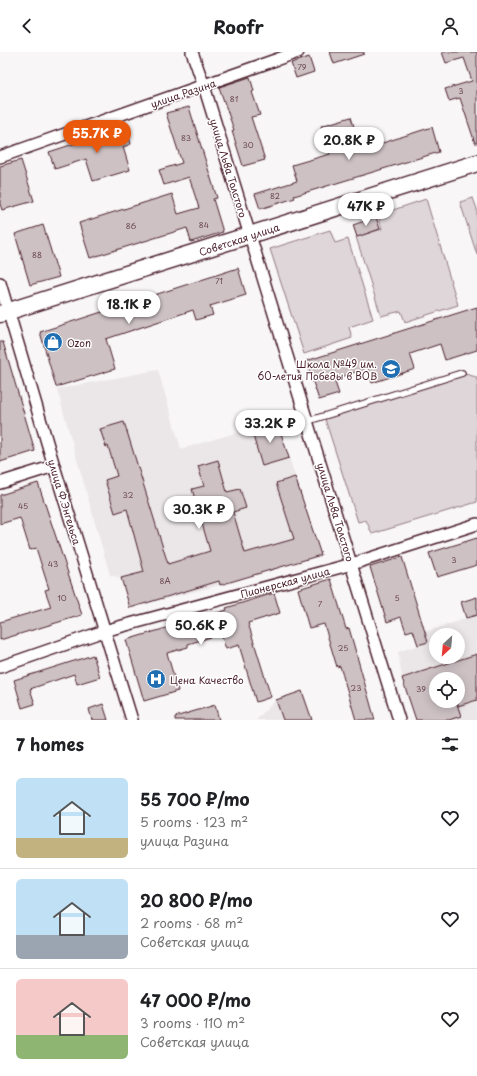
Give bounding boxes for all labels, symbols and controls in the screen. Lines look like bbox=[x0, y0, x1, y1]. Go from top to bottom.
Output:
text: Roofr bbox=[213, 13, 264, 40]
icon: back bbox=[16, 15, 38, 37]
icon: person bbox=[439, 15, 461, 37]
house number: 79 bbox=[297, 61, 307, 73]
street label: улица Разина bbox=[148, 75, 218, 111]
house number: 3 bbox=[458, 85, 464, 97]
house number: 81 bbox=[230, 93, 239, 105]
street label: улица Льва Толстого bbox=[207, 117, 251, 220]
pin: 55.7K ₽ bbox=[60, 120, 134, 154]
text: 55.7K ₽ bbox=[72, 123, 122, 142]
pin: 20.8K ₽ bbox=[312, 127, 386, 161]
text: 20.8K ₽ bbox=[323, 130, 375, 149]
house number: 83 bbox=[181, 132, 191, 144]
house number: 30 bbox=[242, 139, 254, 151]
house number: 82 bbox=[270, 190, 280, 202]
pin: 47K ₽ bbox=[338, 193, 394, 227]
text: 47K ₽ bbox=[347, 196, 385, 215]
street label: Советская улица bbox=[197, 219, 282, 259]
house number: 84 bbox=[199, 219, 209, 231]
house number: 86 bbox=[126, 220, 137, 232]
house number: 88 bbox=[32, 249, 42, 261]
house number: 71 bbox=[215, 275, 223, 287]
pin: 18.1K ₽ bbox=[92, 291, 166, 325]
text: 18.1K ₽ bbox=[106, 294, 152, 313]
shop icon: Ozon bbox=[42, 331, 64, 353]
place label: Ozon bbox=[67, 335, 91, 350]
place label: Школа №49 им. 60-летия Победы в ВОВ bbox=[257, 356, 377, 383]
school or university icon: Школа №49 им. 60-летия Победы в ВОВ bbox=[380, 358, 402, 380]
pin: 33.2K ₽ bbox=[233, 410, 307, 444]
text: 33.2K ₽ bbox=[244, 413, 296, 432]
street label: улица Ф.Энгельса bbox=[45, 457, 85, 547]
street label: улица Льва Толстого bbox=[314, 461, 358, 564]
house number: 32 bbox=[123, 489, 134, 501]
pin: 30.3K ₽ bbox=[162, 496, 236, 530]
text: 30.3K ₽ bbox=[173, 499, 225, 518]
house number: 45 bbox=[18, 500, 28, 512]
house number: 3 bbox=[451, 554, 457, 566]
house number: 43 bbox=[48, 558, 58, 570]
street label: Пионерская улица bbox=[239, 563, 332, 601]
house number: 8А bbox=[159, 575, 171, 587]
house number: 10 bbox=[57, 592, 67, 604]
house number: 5 bbox=[394, 592, 400, 604]
house number: 7 bbox=[318, 598, 323, 610]
pin: 50.6K ₽ bbox=[164, 612, 238, 646]
text: 50.6K ₽ bbox=[175, 615, 227, 634]
north arrow bbox=[429, 628, 465, 664]
map controls bbox=[429, 628, 465, 708]
house number: 25 bbox=[338, 642, 348, 654]
hospital icon: Цена Качество bbox=[145, 668, 167, 690]
place label: Цена Качество bbox=[170, 672, 244, 687]
button: locate bbox=[429, 672, 465, 708]
house number: 23 bbox=[351, 682, 361, 694]
house number: 39 bbox=[416, 683, 426, 695]
text: 7 homes bbox=[16, 731, 84, 757]
icon: filters bbox=[439, 733, 461, 755]
text: 55 700 ₽/mo bbox=[140, 786, 250, 812]
icon: home bbox=[48, 794, 96, 842]
icon: heart bbox=[439, 807, 461, 829]
text: 5 rooms · 123 m² bbox=[140, 812, 248, 831]
text: улица Разина bbox=[140, 831, 229, 850]
text: 20 800 ₽/mo bbox=[140, 887, 253, 913]
icon: home bbox=[48, 895, 96, 943]
icon: heart bbox=[439, 908, 461, 930]
text: 2 rooms · 68 m² bbox=[140, 913, 243, 932]
text: Советская улица bbox=[140, 932, 249, 951]
text: 47 000 ₽/mo bbox=[140, 987, 251, 1013]
icon: home bbox=[48, 995, 96, 1043]
icon: heart bbox=[439, 1008, 461, 1030]
text: 3 rooms · 110 m² bbox=[140, 1013, 245, 1032]
text: Советская улица bbox=[140, 1032, 249, 1051]

